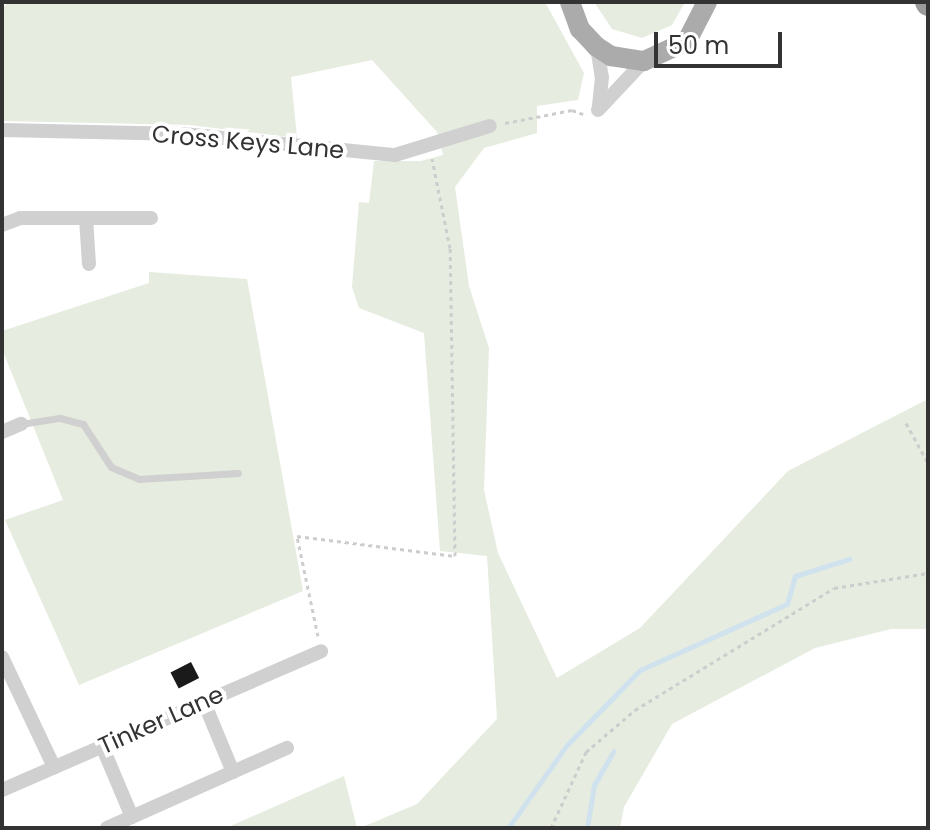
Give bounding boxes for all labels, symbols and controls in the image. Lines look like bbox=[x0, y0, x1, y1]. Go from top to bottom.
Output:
scale bar bbox=[658, 16, 786, 66]
text: 50 m bbox=[668, 29, 729, 62]
street label: Cross Keys Lane bbox=[151, 119, 345, 165]
street label: Tinker Lane bbox=[94, 680, 228, 760]

